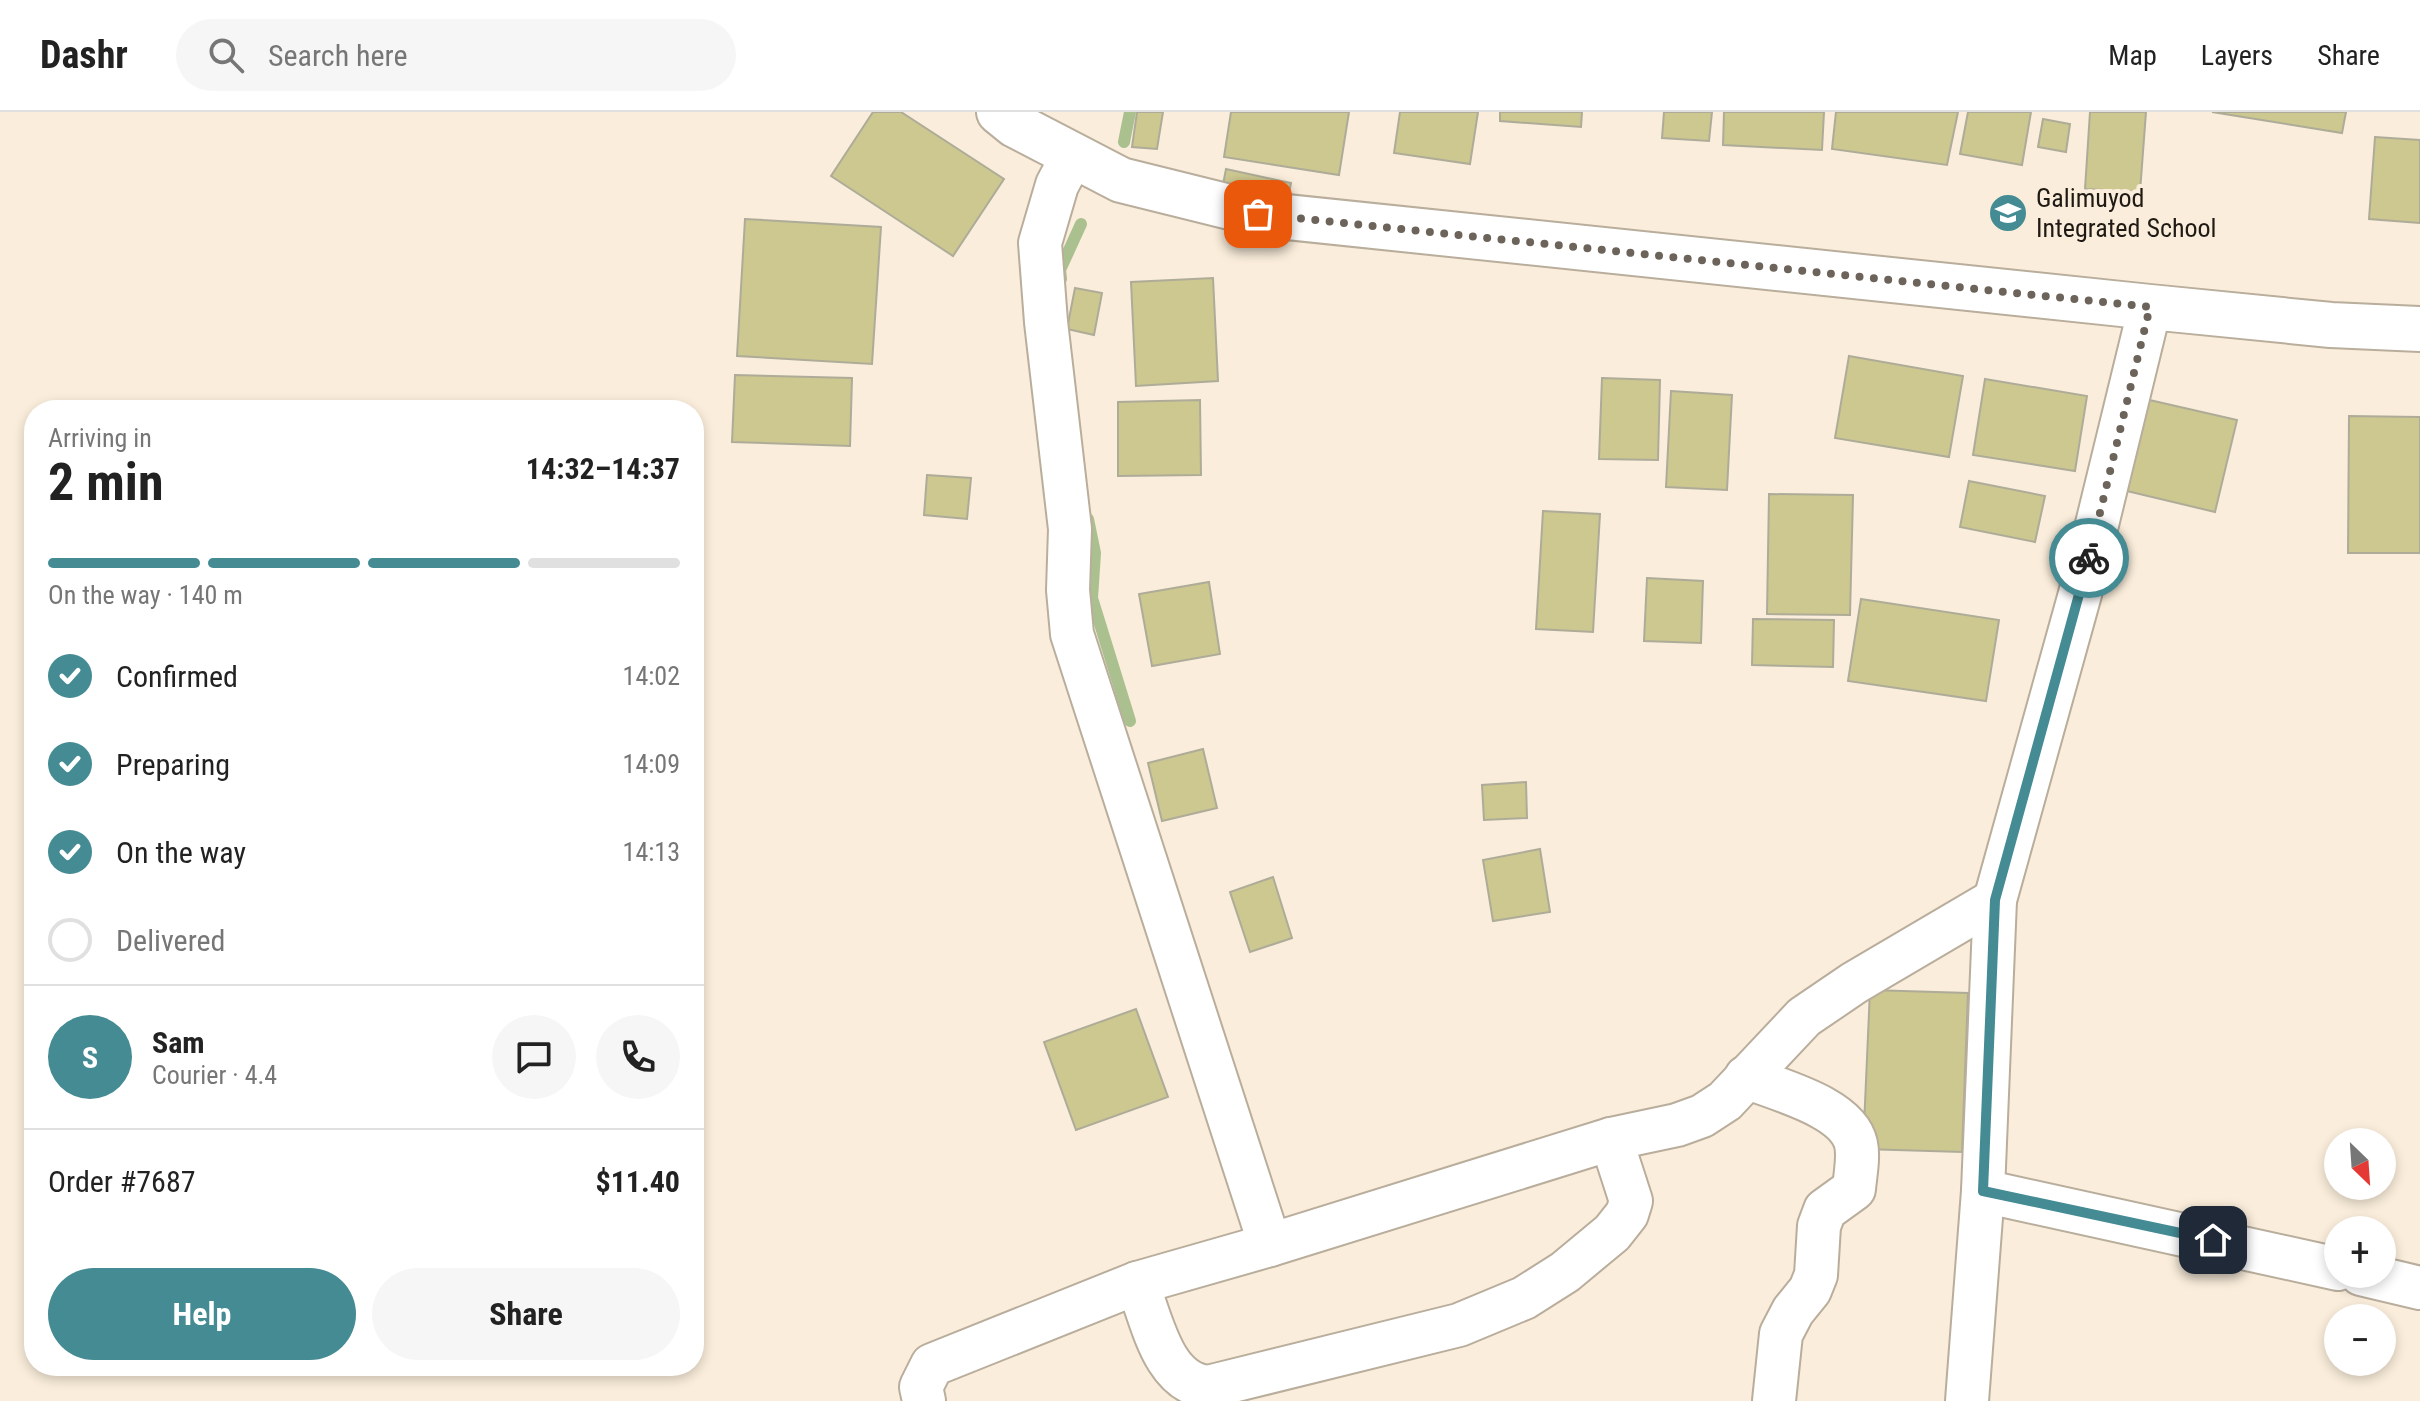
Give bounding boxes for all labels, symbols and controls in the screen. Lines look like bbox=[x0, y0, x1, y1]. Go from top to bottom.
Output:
search box bbox=[176, 19, 736, 91]
text: Dashr bbox=[40, 33, 128, 77]
icon: search bbox=[204, 33, 248, 77]
text: Search here bbox=[268, 38, 407, 73]
text: Map bbox=[2108, 39, 2157, 72]
text: Layers bbox=[2201, 39, 2273, 72]
text: Share bbox=[2317, 39, 2380, 72]
pin bbox=[1224, 180, 1292, 248]
place label: Galimuyod Integrated School bbox=[2036, 183, 2217, 243]
icon: bag bbox=[1236, 192, 1280, 236]
school or university icon: Galimuyod Integrated School bbox=[1987, 192, 2029, 234]
text: Arriving in bbox=[48, 423, 152, 453]
text: 14:32–14:37 bbox=[526, 451, 680, 486]
text: 2 min bbox=[48, 452, 164, 513]
courier bbox=[2049, 518, 2129, 598]
icon: bike bbox=[2067, 536, 2111, 580]
text: On the way · 140 m bbox=[48, 580, 243, 610]
icon: check bbox=[48, 654, 92, 698]
text: Confirmed bbox=[116, 659, 238, 694]
text: 14:02 bbox=[623, 661, 680, 691]
icon: check bbox=[48, 742, 92, 786]
text: Preparing bbox=[116, 747, 230, 782]
text: 14:09 bbox=[623, 749, 680, 779]
icon: check bbox=[48, 830, 92, 874]
text: On the way bbox=[116, 835, 246, 870]
text: 14:13 bbox=[623, 837, 680, 867]
text: Delivered bbox=[116, 923, 225, 958]
button: chat bbox=[492, 1015, 576, 1099]
button: phone bbox=[596, 1015, 680, 1099]
text: Sam bbox=[152, 1025, 205, 1060]
text: S bbox=[82, 1040, 98, 1075]
text: Courier · 4.4 bbox=[152, 1060, 277, 1090]
north arrow bbox=[2324, 1128, 2396, 1200]
map controls bbox=[2324, 1128, 2396, 1376]
text: Order #7687 bbox=[48, 1164, 196, 1199]
text: $11.40 bbox=[595, 1164, 680, 1199]
pin bbox=[2179, 1206, 2247, 1274]
button: + bbox=[2324, 1216, 2396, 1288]
icon: home bbox=[2191, 1218, 2235, 1262]
button: Help bbox=[48, 1268, 356, 1360]
button: Share bbox=[372, 1268, 680, 1360]
button: − bbox=[2324, 1304, 2396, 1376]

